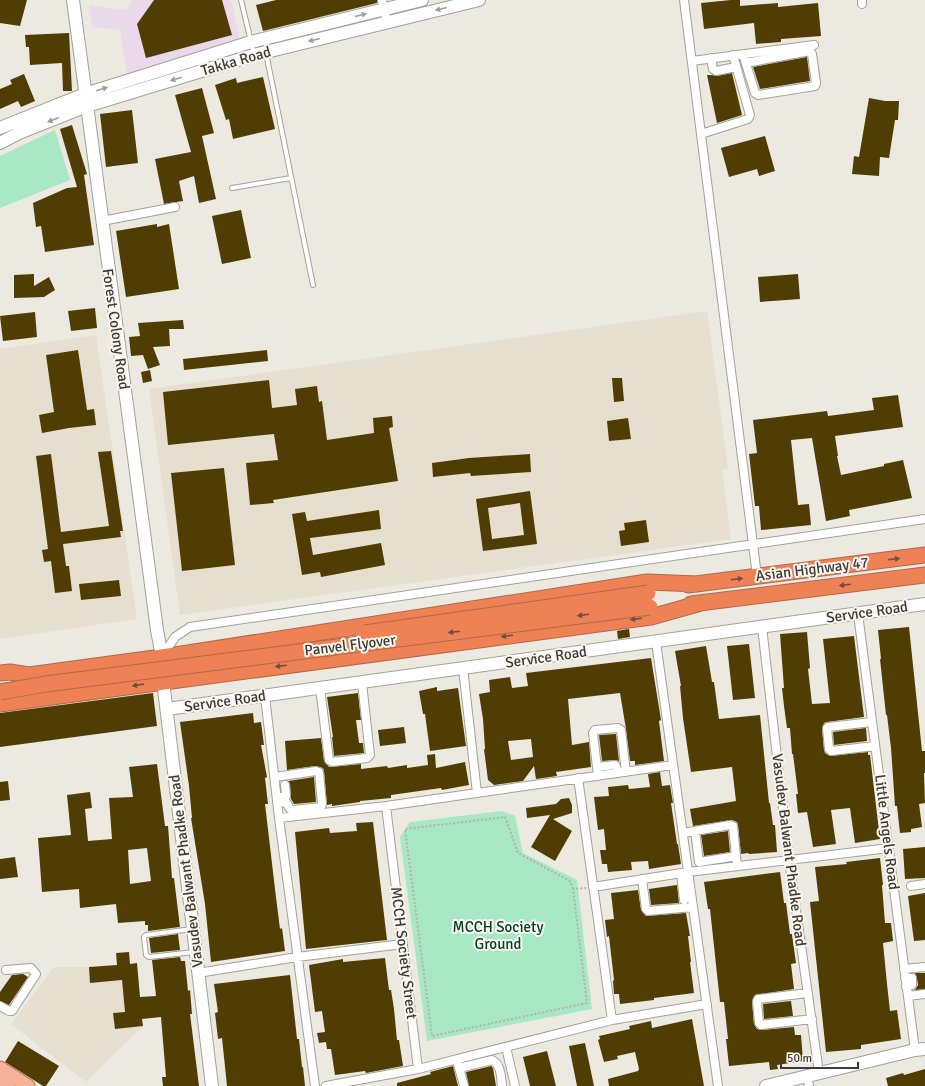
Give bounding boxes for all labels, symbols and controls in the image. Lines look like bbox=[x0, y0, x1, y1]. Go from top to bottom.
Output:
one-way arrow bbox=[435, 6, 447, 12]
one-way arrow bbox=[355, 12, 367, 18]
one-way arrow bbox=[308, 37, 321, 43]
street label: Takka Road bbox=[199, 42, 273, 80]
one-way arrow bbox=[170, 76, 182, 82]
one-way arrow bbox=[96, 86, 108, 92]
one-way arrow bbox=[46, 117, 58, 123]
street label: Forest Colony Road bbox=[99, 267, 133, 391]
street label: Asian Highway 47 bbox=[755, 553, 869, 585]
one-way arrow bbox=[888, 556, 900, 562]
one-way arrow bbox=[731, 576, 743, 582]
one-way arrow bbox=[839, 582, 851, 588]
street label: Service Road bbox=[825, 597, 909, 627]
one-way arrow bbox=[577, 612, 589, 618]
one-way arrow bbox=[630, 616, 642, 622]
one-way arrow bbox=[448, 629, 460, 635]
street label: Panvel Flyover bbox=[303, 630, 397, 660]
one-way arrow bbox=[501, 633, 513, 639]
street label: Service Road bbox=[504, 642, 588, 672]
one-way arrow bbox=[275, 663, 287, 669]
one-way arrow bbox=[132, 682, 145, 688]
street label: Service Road bbox=[183, 686, 267, 716]
street label: Vasudev Balwant Phadke Road bbox=[768, 753, 810, 947]
street label: Little Angels Road bbox=[871, 773, 903, 891]
street label: Vasudev Balwant Phadke Road bbox=[165, 774, 207, 968]
street label: MCCH Society Street bbox=[387, 886, 421, 1020]
park label: MCCH Society Ground bbox=[453, 918, 543, 953]
scale bar bbox=[781, 1044, 858, 1070]
text: 50 m bbox=[787, 1051, 812, 1066]

